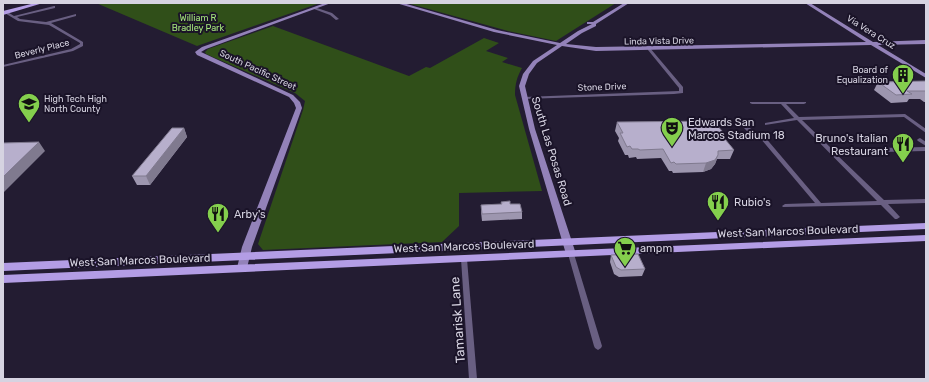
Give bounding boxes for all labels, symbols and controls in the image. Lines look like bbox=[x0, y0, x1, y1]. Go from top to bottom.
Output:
park label: William R Bradley Park bbox=[172, 13, 225, 33]
street label: Via Vera Cruz bbox=[845, 13, 897, 51]
street label: Linda Vista Drive bbox=[624, 35, 694, 47]
street label: Beverly Place bbox=[14, 37, 70, 61]
street label: South Pacific Street bbox=[218, 48, 298, 92]
building icon: Board of Equalization bbox=[890, 62, 916, 95]
place label: Board of Equalization bbox=[837, 65, 889, 85]
street label: Stone Drive bbox=[578, 81, 626, 93]
school or university icon: High Tech High North County bbox=[16, 91, 42, 124]
place label: High Tech High North County bbox=[44, 94, 107, 114]
street label: South Las Posas Road bbox=[529, 95, 574, 207]
theatre icon: Edwards San Marcos Stadium 18 bbox=[659, 115, 685, 148]
place label: Edwards San Marcos Stadium 18 bbox=[688, 116, 785, 142]
restaurant icon: Bruno's Italian Restaurant bbox=[890, 131, 916, 164]
place label: Bruno's Italian Restaurant bbox=[815, 132, 889, 158]
restaurant icon: Rubio's bbox=[705, 189, 731, 222]
place label: Rubio's bbox=[734, 196, 771, 209]
restaurant icon: Arby's bbox=[205, 201, 231, 234]
place label: Arby's bbox=[234, 208, 266, 221]
street label: West San Marcos Boulevard bbox=[718, 223, 859, 240]
supermarket icon: ampm bbox=[612, 235, 638, 268]
street label: West San Marcos Boulevard bbox=[394, 238, 535, 255]
place label: ampm bbox=[640, 242, 672, 255]
street label: West San Marcos Boulevard bbox=[70, 252, 211, 269]
street label: Tamarisk Lane bbox=[447, 276, 468, 364]

